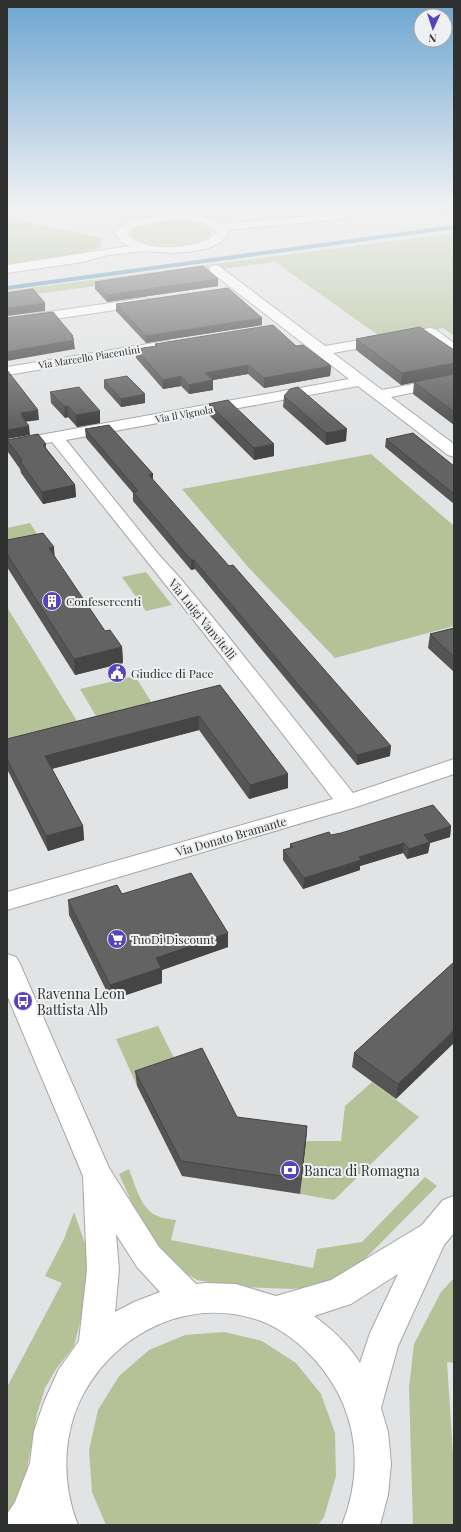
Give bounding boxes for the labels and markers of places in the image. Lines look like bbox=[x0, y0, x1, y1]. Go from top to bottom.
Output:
building icon: Confesercenti bbox=[41, 590, 63, 612]
place label: Confesercenti bbox=[66, 593, 142, 609]
public building icon: Giudice di Pace bbox=[106, 662, 128, 684]
place label: Giudice di Pace bbox=[131, 665, 214, 681]
supermarket icon: TuoDi Discount bbox=[106, 928, 128, 950]
place label: TuoDi Discount bbox=[131, 931, 215, 947]
place label: Ravenna Leon Battista Alb bbox=[37, 984, 126, 1019]
bus stop icon: Ravenna Leon Battista Alb bbox=[12, 990, 34, 1012]
bank icon: Banca di Romagna bbox=[279, 1159, 301, 1181]
place label: Banca di Romagna bbox=[304, 1161, 420, 1180]

